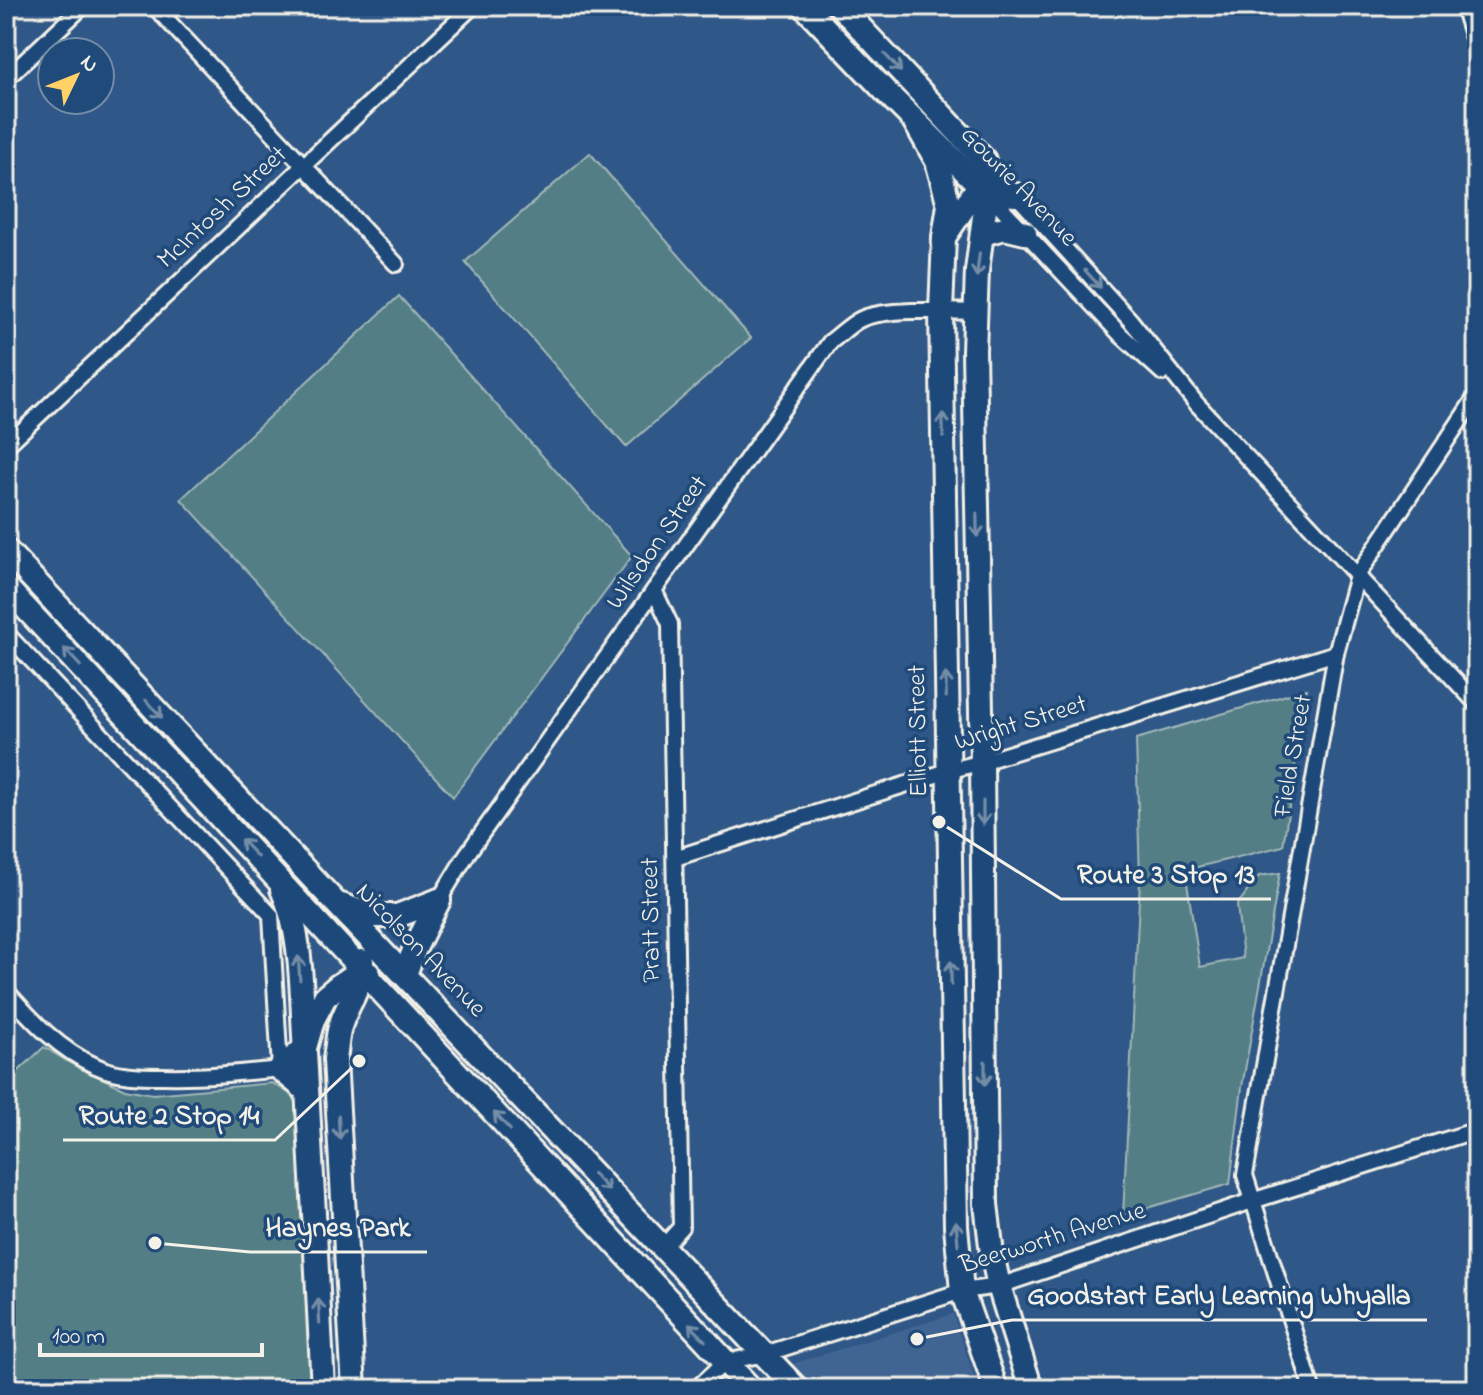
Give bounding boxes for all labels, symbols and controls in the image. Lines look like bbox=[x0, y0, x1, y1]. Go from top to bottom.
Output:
north arrow bbox=[36, 36, 116, 116]
text: N bbox=[72, 48, 105, 81]
one-way arrow bbox=[883, 53, 902, 72]
street label: Gowrie Avenue bbox=[950, 118, 1086, 256]
street label: McIntosh Street bbox=[149, 137, 297, 279]
one-way arrow bbox=[970, 252, 985, 277]
one-way arrow bbox=[1084, 269, 1102, 289]
one-way arrow bbox=[935, 412, 950, 439]
street label: Wilsdon Street bbox=[597, 468, 719, 618]
one-way arrow bbox=[970, 511, 985, 538]
one-way arrow bbox=[63, 648, 81, 668]
street label: Elliott Street bbox=[899, 664, 939, 797]
one-way arrow bbox=[939, 672, 954, 699]
street label: Wright Street bbox=[950, 686, 1092, 762]
street label: Field Street bbox=[1264, 691, 1324, 821]
one-way arrow bbox=[145, 699, 163, 719]
one-way arrow bbox=[975, 799, 991, 826]
one-way arrow bbox=[239, 838, 258, 858]
callout: Route 3 Stop 13 bbox=[1061, 847, 1271, 899]
text: Route 3 Stop 13 bbox=[1077, 856, 1255, 897]
street label: Pratt Street bbox=[632, 857, 672, 983]
street label: Nicolson Avenue bbox=[346, 875, 495, 1027]
one-way arrow bbox=[291, 955, 306, 982]
one-way arrow bbox=[944, 960, 959, 987]
one-way arrow bbox=[977, 1059, 993, 1086]
callout: Route 2 Stop 14 bbox=[63, 1088, 275, 1140]
text: Route 2 Stop 14 bbox=[79, 1097, 260, 1138]
one-way arrow bbox=[493, 1111, 511, 1131]
one-way arrow bbox=[332, 1113, 347, 1140]
one-way arrow bbox=[592, 1172, 611, 1192]
street label: Beerworth Avenue bbox=[954, 1193, 1151, 1286]
callout: Haynes Park bbox=[250, 1200, 427, 1252]
text: Haynes Park bbox=[265, 1209, 411, 1250]
one-way arrow bbox=[949, 1220, 964, 1247]
callout: Goodstart Early Learning Whyalla bbox=[1012, 1268, 1427, 1320]
text: Goodstart Early Learning Whyalla bbox=[1027, 1277, 1411, 1319]
one-way arrow bbox=[311, 1298, 326, 1325]
scale bar bbox=[40, 1307, 262, 1357]
text: 100 m bbox=[52, 1320, 105, 1355]
one-way arrow bbox=[688, 1322, 707, 1342]

